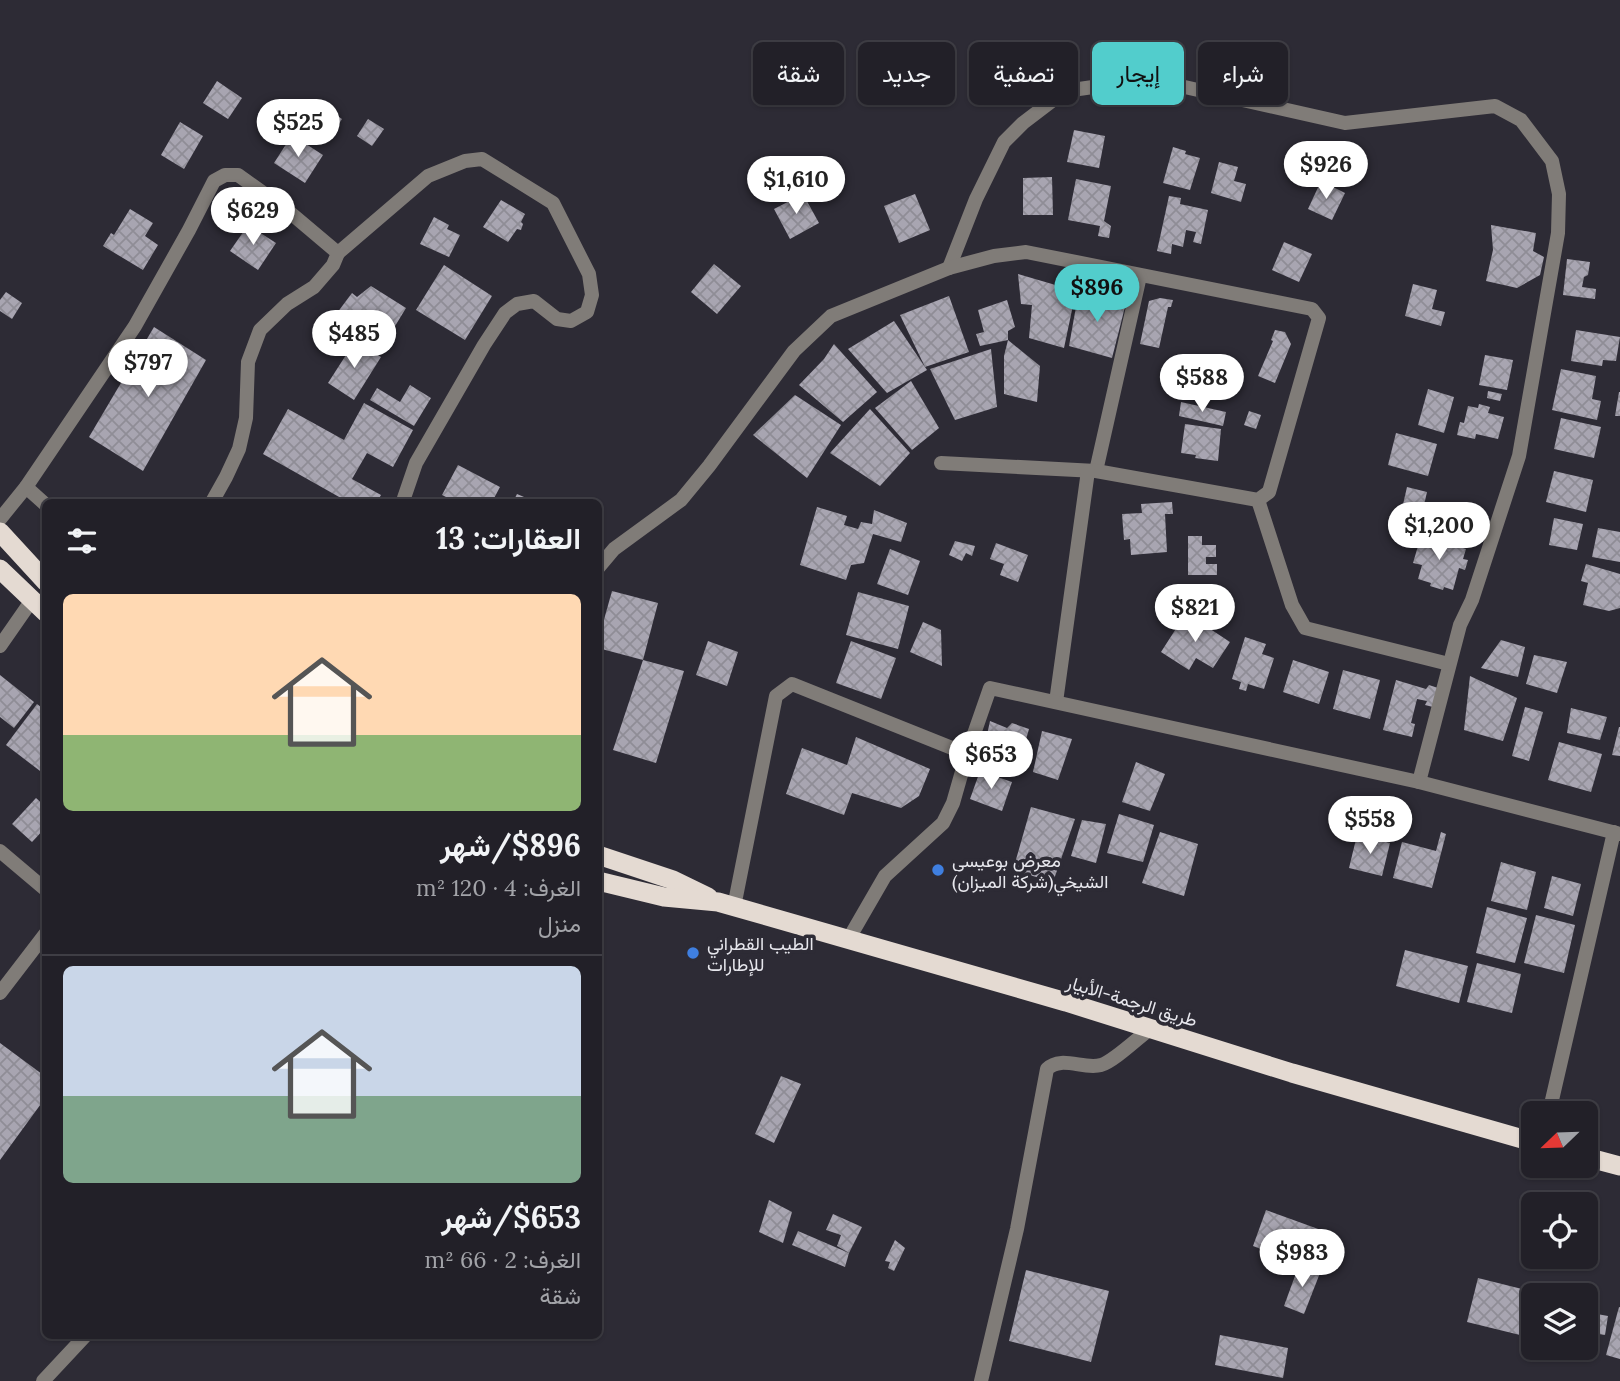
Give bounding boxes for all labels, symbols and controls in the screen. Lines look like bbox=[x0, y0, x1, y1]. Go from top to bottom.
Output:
chip: شقة bbox=[753, 42, 844, 105]
chip: جديد bbox=[858, 42, 955, 105]
chip: تصفية bbox=[969, 42, 1078, 105]
chip: إيجار bbox=[1092, 42, 1184, 105]
chip: شراء bbox=[1198, 42, 1288, 105]
pin: $525 bbox=[257, 100, 339, 159]
text: $525 bbox=[273, 107, 323, 136]
pin: $926 bbox=[1285, 142, 1367, 201]
text: $926 bbox=[1300, 149, 1352, 178]
pin: $1,610 bbox=[739, 156, 853, 216]
text: $1,610 bbox=[763, 164, 829, 193]
pin: $629 bbox=[212, 188, 294, 247]
text: $629 bbox=[227, 195, 279, 224]
pin: $896 bbox=[1056, 264, 1138, 324]
text: $896 bbox=[1070, 272, 1124, 301]
pin: $485 bbox=[313, 310, 395, 370]
text: $485 bbox=[328, 318, 380, 347]
pin: $797 bbox=[107, 340, 189, 399]
text: $797 bbox=[124, 347, 172, 376]
pin: $588 bbox=[1161, 354, 1243, 414]
text: $588 bbox=[1176, 362, 1228, 391]
pin: $1,200 bbox=[1382, 503, 1496, 562]
text: $1,200 bbox=[1404, 510, 1474, 539]
text: العقارات: 13 bbox=[436, 519, 581, 557]
icon: filters bbox=[63, 522, 101, 560]
pin: $821 bbox=[1154, 584, 1236, 644]
text: $821 bbox=[1171, 592, 1219, 621]
icon: home bbox=[259, 639, 385, 765]
pin: $653 bbox=[950, 732, 1032, 791]
text: $653 bbox=[965, 739, 1017, 768]
pin: $558 bbox=[1329, 796, 1411, 856]
text: $558 bbox=[1344, 804, 1396, 833]
text: $896/شهر bbox=[440, 826, 581, 864]
place label: معرض بوعيسى الشيخي(شركة الميزان) bbox=[952, 849, 1108, 897]
marker: معرض بوعيسى الشيخي(شركة الميزان) bbox=[930, 862, 946, 878]
text: الغرف: 4 · 120 m² bbox=[416, 873, 581, 902]
text: منزل bbox=[538, 909, 581, 938]
place label: الطيب القطراني للإطارات bbox=[707, 932, 814, 977]
marker: الطيب القطراني للإطارات bbox=[685, 945, 701, 961]
street label: طريق الرجمة-الأبيار bbox=[1063, 970, 1200, 1032]
icon: home bbox=[259, 1011, 385, 1137]
north arrow bbox=[1521, 1101, 1598, 1178]
map controls bbox=[1521, 1101, 1598, 1360]
button: locate bbox=[1521, 1192, 1598, 1269]
text: $653/شهر bbox=[441, 1198, 581, 1236]
pin: $983 bbox=[1261, 1230, 1343, 1289]
text: $983 bbox=[1276, 1237, 1328, 1266]
text: الغرف: 2 · 66 m² bbox=[425, 1245, 581, 1274]
text: شقة bbox=[539, 1281, 581, 1310]
button: layers bbox=[1521, 1283, 1598, 1360]

